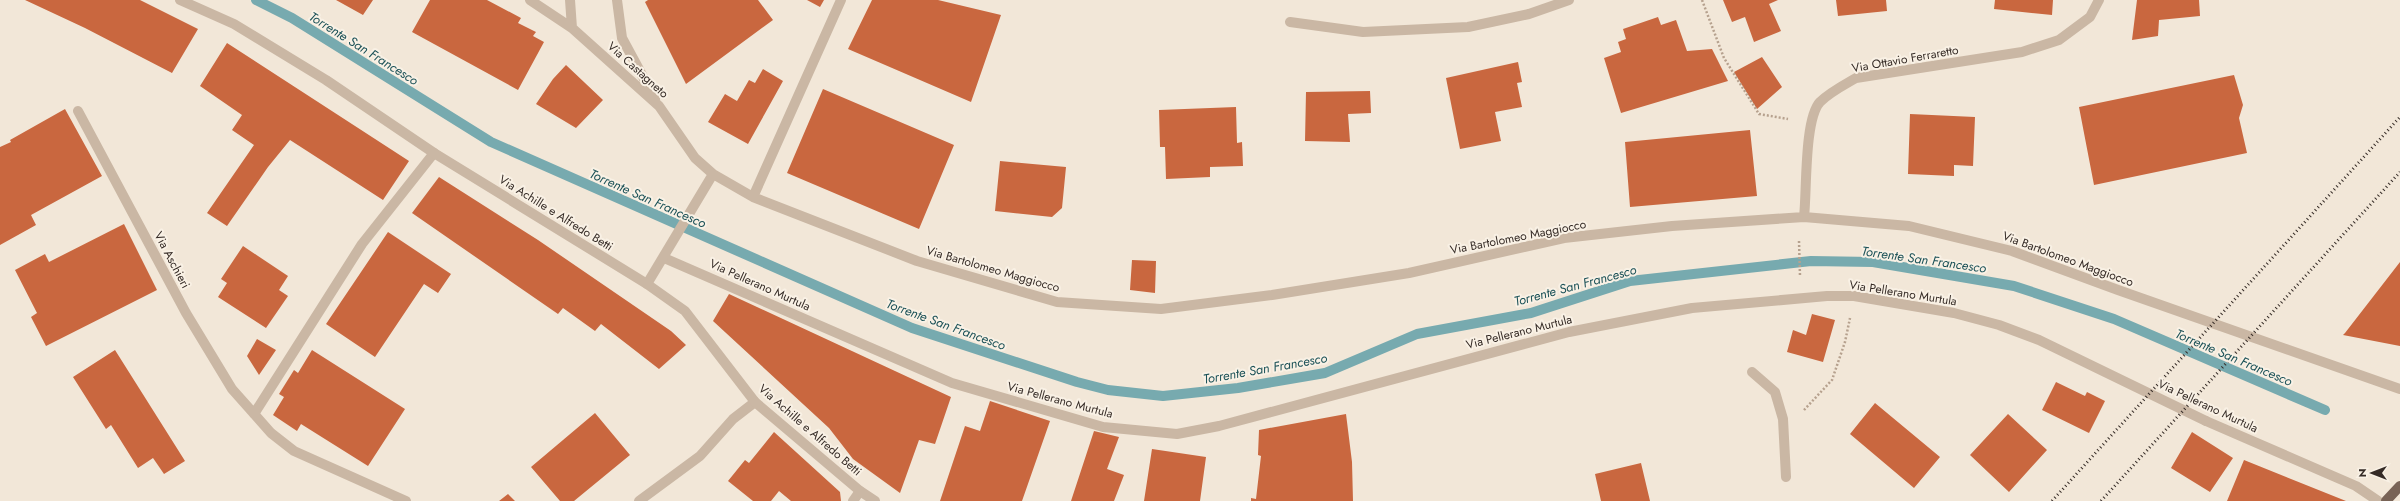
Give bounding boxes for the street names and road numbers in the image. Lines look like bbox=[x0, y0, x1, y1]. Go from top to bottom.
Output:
street label: Via Castagneto bbox=[603, 38, 673, 103]
street label: Via Ottavio Ferraretto bbox=[1850, 41, 1960, 77]
street label: Via Achille e Alfredo Betti bbox=[495, 171, 617, 255]
street label: Via Bartolomeo Maggiocco bbox=[1448, 215, 1588, 259]
street label: Via Bartolomeo Maggiocco bbox=[2000, 227, 2136, 291]
street label: Via Aschieri bbox=[150, 229, 194, 291]
street label: Via Bartolomeo Maggiocco bbox=[924, 241, 1062, 297]
street label: Via Pellerano Murtula bbox=[707, 255, 814, 315]
street label: Via Pellerano Murtula bbox=[1848, 276, 1958, 310]
street label: Via Pellerano Murtula bbox=[1464, 310, 1574, 354]
street label: Via Pellerano Murtula bbox=[2155, 375, 2261, 437]
street label: Via Pellerano Murtula bbox=[1005, 377, 1115, 423]
street label: Via Achille e Alfredo Betti bbox=[754, 380, 866, 480]

